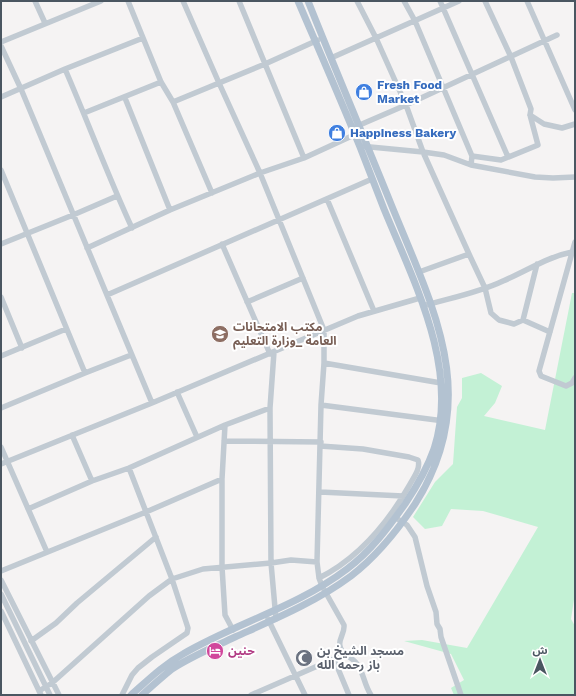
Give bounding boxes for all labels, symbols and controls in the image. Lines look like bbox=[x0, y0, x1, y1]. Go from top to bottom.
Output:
place label: Fresh Food Market bbox=[377, 78, 442, 106]
shop icon: Fresh Food Market bbox=[354, 82, 374, 102]
shop icon: Happiness Bakery bbox=[327, 123, 347, 143]
place label: Happiness Bakery bbox=[350, 126, 456, 140]
place label: مكتب الامتحانات العامة _وزارة التعليم bbox=[233, 320, 337, 350]
school or university icon: مكتب الامتحانات العامة _وزارة التعليم bbox=[210, 324, 230, 344]
north arrow bbox=[520, 640, 560, 680]
hotel icon: حنين bbox=[205, 641, 225, 661]
place label: حنين bbox=[228, 644, 255, 658]
place label: مسجد الشيخ بن باز رحمه الله bbox=[317, 644, 404, 672]
text: ش bbox=[532, 644, 548, 657]
mosque icon: مسجد الشيخ بن باز رحمه الله bbox=[294, 648, 314, 668]

